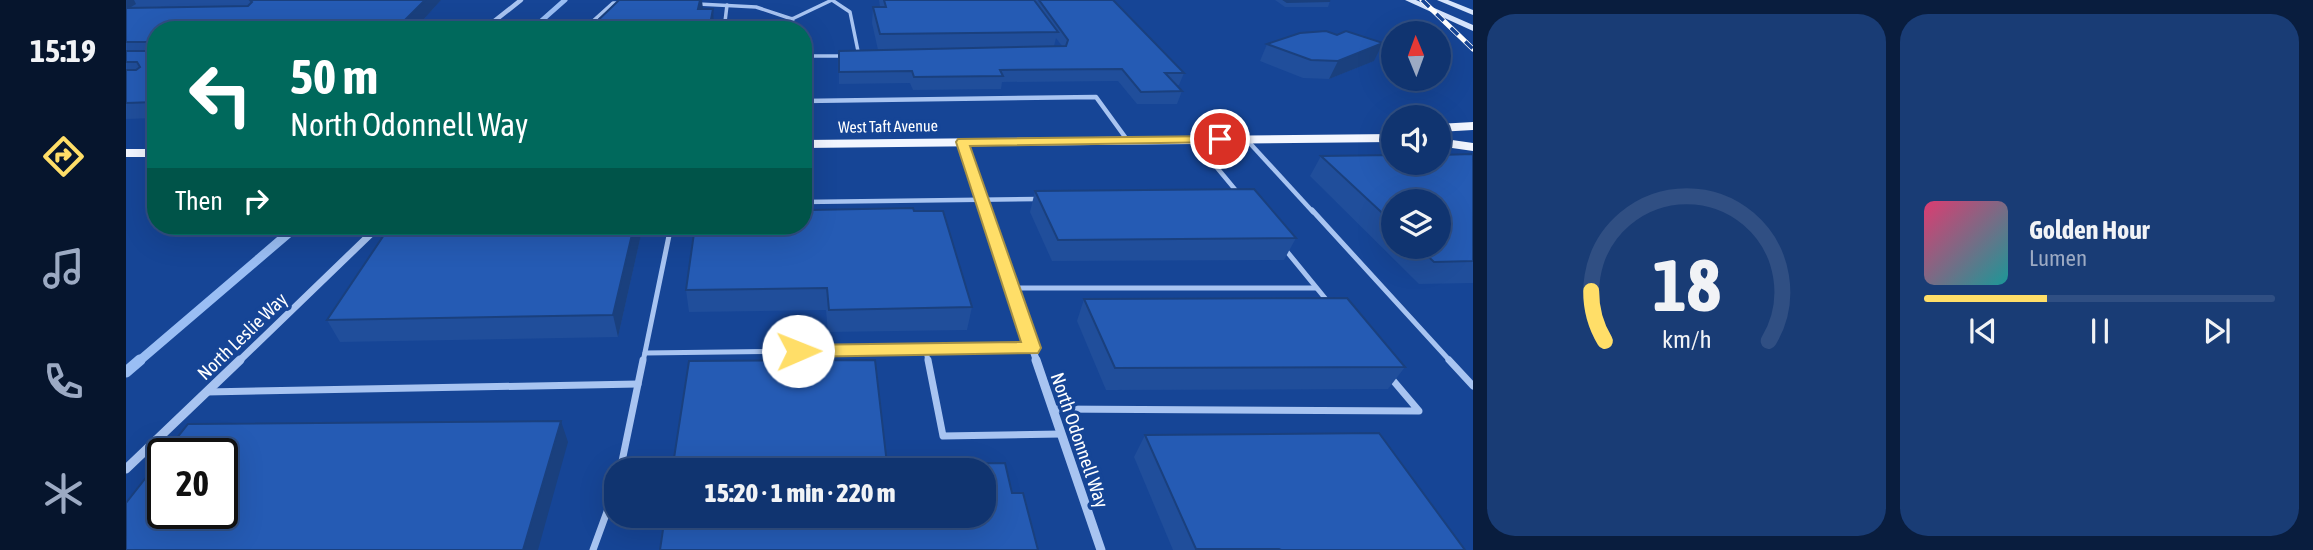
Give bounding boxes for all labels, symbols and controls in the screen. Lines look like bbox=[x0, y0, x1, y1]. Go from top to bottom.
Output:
north arrow bbox=[1381, 21, 1451, 91]
map controls bbox=[1381, 21, 1451, 259]
text: 15:19 bbox=[30, 32, 96, 69]
text: 50 m bbox=[290, 48, 378, 104]
icon: left bbox=[175, 49, 266, 140]
button: sound bbox=[1381, 105, 1451, 175]
text: North Odonnell Way bbox=[290, 106, 528, 143]
pin bbox=[1190, 109, 1250, 169]
street label: West Taft Avenue bbox=[838, 116, 938, 136]
icon: arrive bbox=[1201, 120, 1239, 158]
icon: directions bbox=[39, 132, 88, 181]
icon: right bbox=[237, 182, 275, 220]
text: Then bbox=[175, 186, 223, 216]
button: layers bbox=[1381, 189, 1451, 259]
text: Golden Hour bbox=[2029, 215, 2149, 245]
text: 18 bbox=[1652, 243, 1721, 326]
icon: music bbox=[39, 244, 88, 293]
text: Lumen bbox=[2029, 245, 2087, 271]
street label: North Leslie Way bbox=[193, 288, 291, 384]
icon: previous bbox=[1964, 312, 2002, 350]
icon: pause bbox=[2081, 312, 2119, 350]
icon: next bbox=[2198, 312, 2236, 350]
position arrow bbox=[761, 314, 835, 388]
text: km/h bbox=[1662, 325, 1711, 353]
icon: phone bbox=[39, 357, 88, 406]
street label: North Odonnell Way bbox=[1047, 370, 1113, 511]
speed limit sign: 20 bbox=[147, 438, 238, 529]
icon: climate bbox=[39, 469, 88, 518]
text: 15:20 · 1 min · 220 m bbox=[705, 478, 895, 508]

